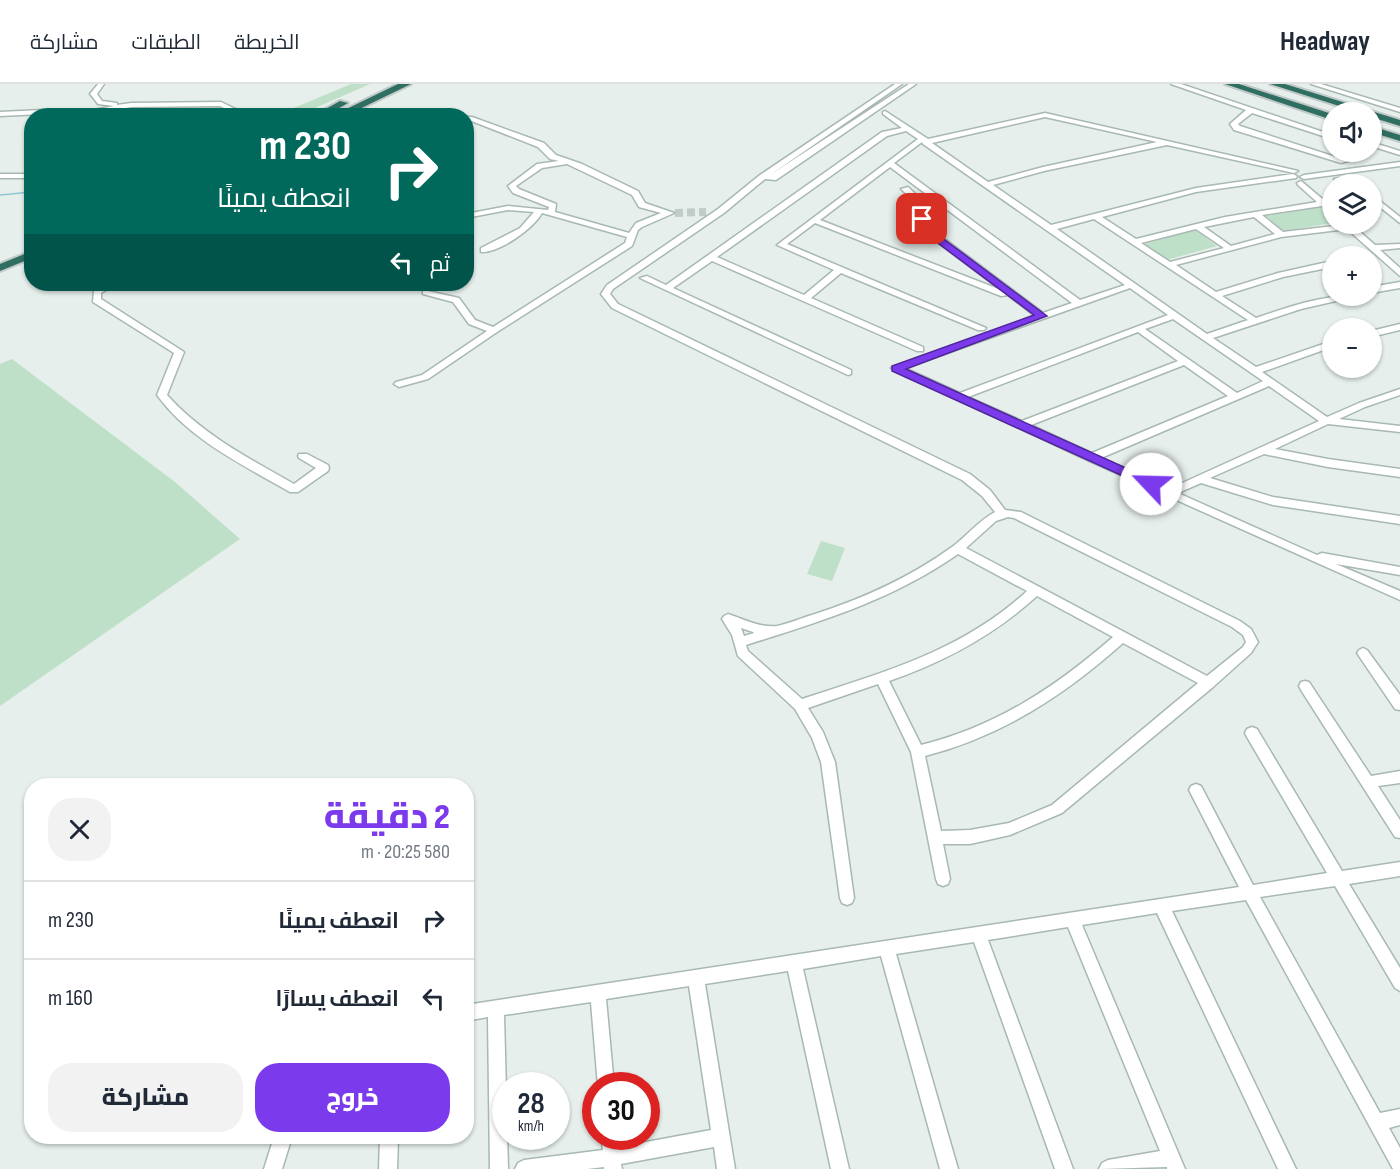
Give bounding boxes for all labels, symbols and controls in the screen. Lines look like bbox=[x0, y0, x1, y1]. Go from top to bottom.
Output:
text: Headway bbox=[1280, 25, 1370, 58]
text: مشاركة bbox=[30, 30, 99, 55]
text: الطبقات bbox=[132, 30, 201, 55]
text: الخريطة bbox=[234, 30, 300, 55]
map controls bbox=[1322, 102, 1382, 378]
button: sound bbox=[1322, 102, 1382, 162]
text: 230 m bbox=[259, 121, 351, 172]
icon: right bbox=[372, 132, 450, 210]
button: layers bbox=[1322, 174, 1382, 234]
text: انعطف يمينًا bbox=[217, 183, 351, 215]
pin bbox=[896, 193, 947, 244]
icon: arrive bbox=[905, 202, 938, 235]
icon: left bbox=[385, 246, 418, 279]
button: + bbox=[1322, 246, 1382, 306]
text: ثم bbox=[430, 251, 450, 278]
button: − bbox=[1322, 318, 1382, 378]
position arrow bbox=[1119, 452, 1183, 516]
text: 2 دقيقة bbox=[324, 796, 450, 839]
button: close bbox=[48, 798, 111, 861]
text: 580 m · 20:25 bbox=[361, 840, 450, 864]
icon: right bbox=[417, 904, 450, 937]
text: 230 m bbox=[48, 907, 94, 934]
text: انعطف يمينًا bbox=[278, 908, 399, 935]
icon: left bbox=[417, 982, 450, 1015]
text: 160 m bbox=[48, 985, 93, 1012]
text: انعطف يسارًا bbox=[276, 986, 399, 1013]
button: مشاركة bbox=[48, 1063, 243, 1132]
button: خروج bbox=[255, 1063, 450, 1132]
speed limit sign: 30 bbox=[582, 1072, 660, 1150]
text: 28 bbox=[517, 1086, 545, 1122]
text: km/h bbox=[518, 1117, 544, 1136]

